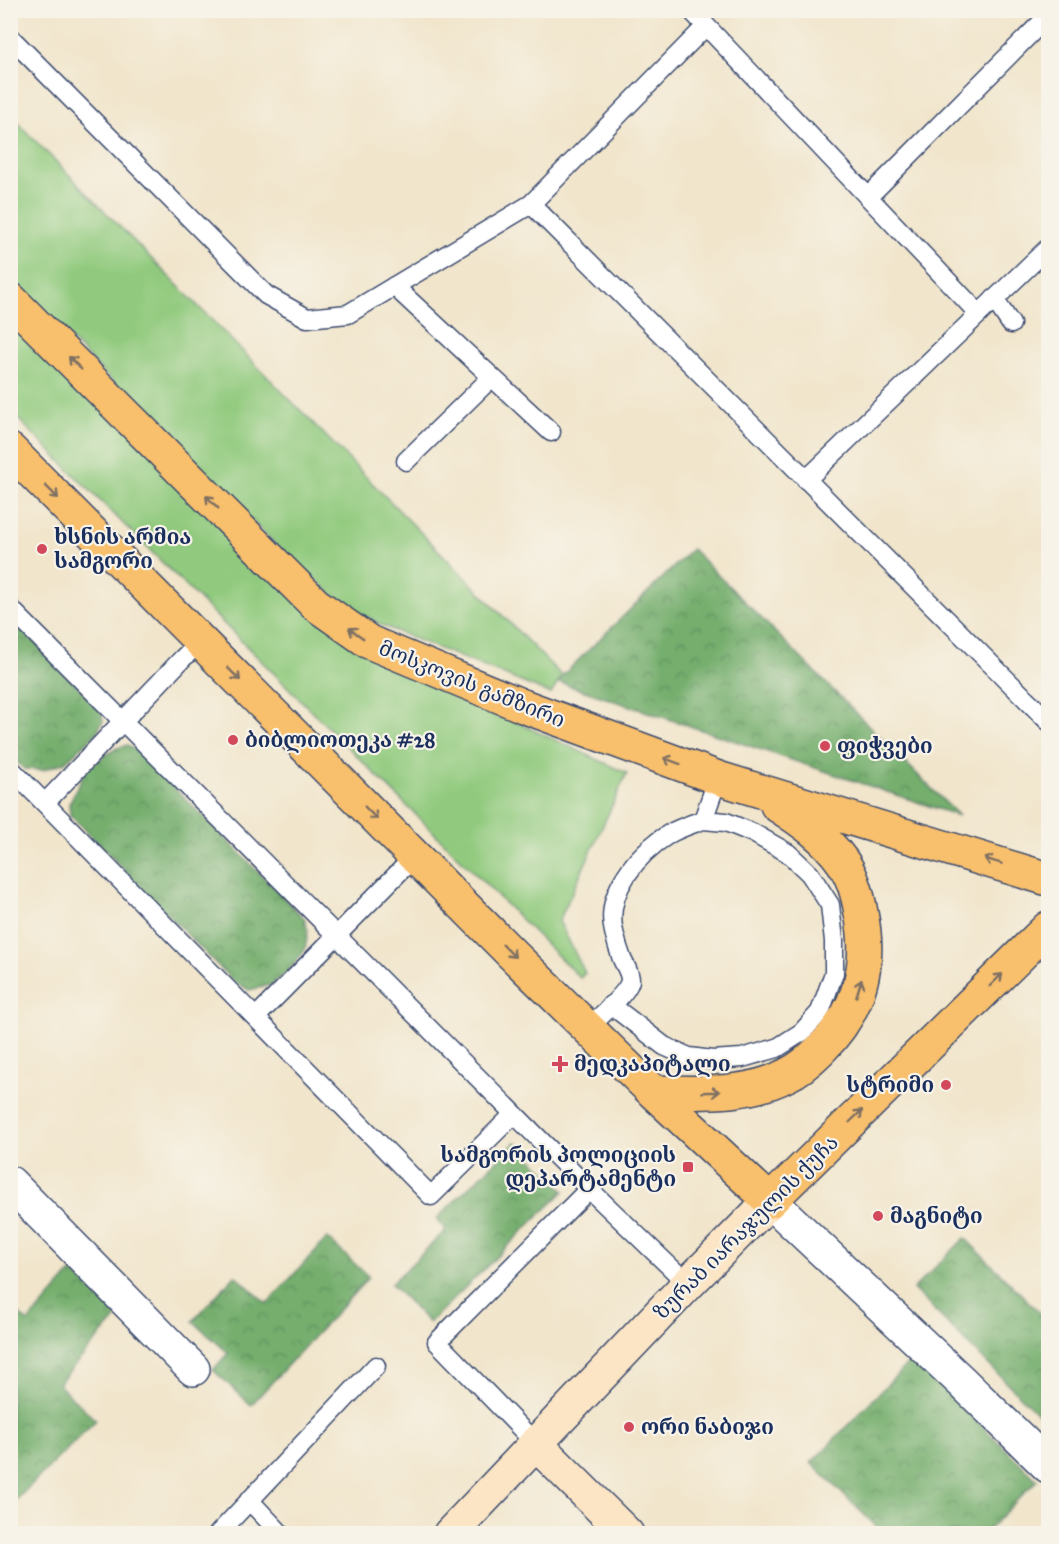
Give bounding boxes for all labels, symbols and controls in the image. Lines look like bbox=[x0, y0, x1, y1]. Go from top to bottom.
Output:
one-way arrow bbox=[67, 356, 82, 371]
one-way arrow bbox=[44, 484, 59, 499]
one-way arrow bbox=[205, 494, 220, 509]
place label: ხსნის არმია სამგორი bbox=[54, 524, 191, 574]
marker: ხსნის არმია სამგორი bbox=[35, 542, 49, 556]
one-way arrow bbox=[348, 627, 364, 639]
street label: მოსკოვის გამზირი bbox=[375, 635, 569, 733]
one-way arrow bbox=[227, 667, 242, 682]
place label: ბიბლიოთეკა #28 bbox=[245, 727, 435, 753]
marker: ბიბლიოთეკა #28 bbox=[226, 733, 240, 747]
place label: ფიჭვები bbox=[837, 733, 933, 759]
marker: ფიჭვები bbox=[818, 739, 832, 753]
one-way arrow bbox=[663, 754, 682, 765]
one-way arrow bbox=[364, 805, 379, 820]
one-way arrow bbox=[984, 855, 1003, 866]
one-way arrow bbox=[502, 944, 517, 958]
one-way arrow bbox=[988, 972, 1003, 987]
one-way arrow bbox=[854, 979, 865, 998]
place label: მედკაპიტალი bbox=[574, 1051, 731, 1077]
marker: მედკაპიტალი bbox=[551, 1055, 569, 1073]
place label: სტრიმი bbox=[846, 1072, 934, 1098]
marker: სტრიმი bbox=[939, 1078, 953, 1092]
one-way arrow bbox=[701, 1086, 720, 1098]
one-way arrow bbox=[849, 1109, 864, 1124]
street label: ზურაბ იარაჯულის ქუჩა bbox=[648, 1129, 844, 1325]
place label: სამგორის პოლიციის დეპარტამენტი bbox=[440, 1142, 676, 1192]
marker: სამგორის პოლიციის დეპარტამენტი bbox=[681, 1160, 695, 1174]
place label: მაგნიტი bbox=[890, 1203, 983, 1229]
marker: მაგნიტი bbox=[871, 1209, 885, 1223]
place label: ორი ნაბიჯი bbox=[641, 1414, 774, 1440]
marker: ორი ნაბიჯი bbox=[622, 1420, 636, 1434]

